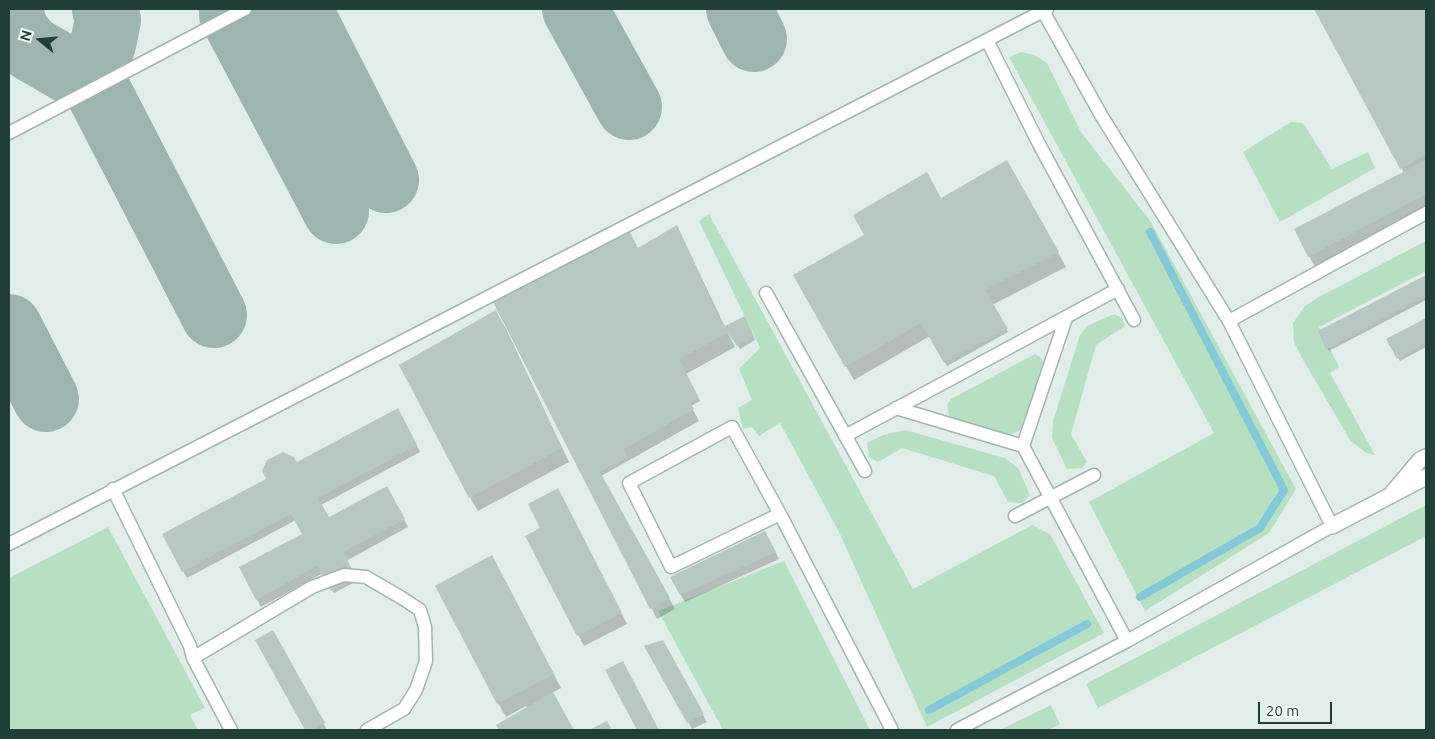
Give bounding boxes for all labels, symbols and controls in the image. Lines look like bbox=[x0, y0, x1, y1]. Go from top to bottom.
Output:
north arrow bbox=[15, 15, 65, 65]
text: N bbox=[16, 28, 35, 43]
scale bar bbox=[1260, 692, 1334, 724]
text: 20 m bbox=[1266, 702, 1299, 719]

